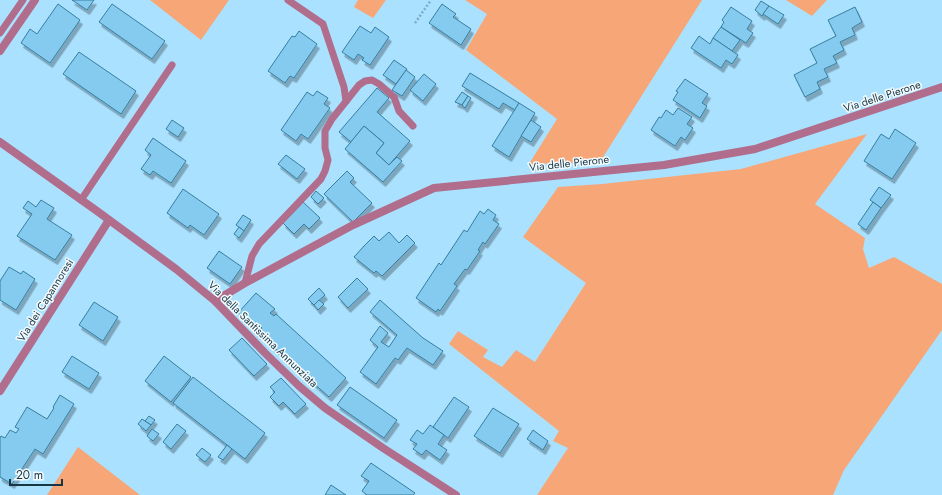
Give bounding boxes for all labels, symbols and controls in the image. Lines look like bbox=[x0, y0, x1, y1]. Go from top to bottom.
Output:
street label: Via delle Pierone bbox=[841, 76, 923, 116]
street label: Via delle Pierone bbox=[528, 151, 610, 175]
street label: Via dei Capannoresi bbox=[13, 255, 77, 345]
street label: Via della Santissima Annunziata bbox=[204, 277, 322, 391]
scale bar bbox=[10, 461, 62, 487]
text: 20 m bbox=[16, 466, 43, 484]

